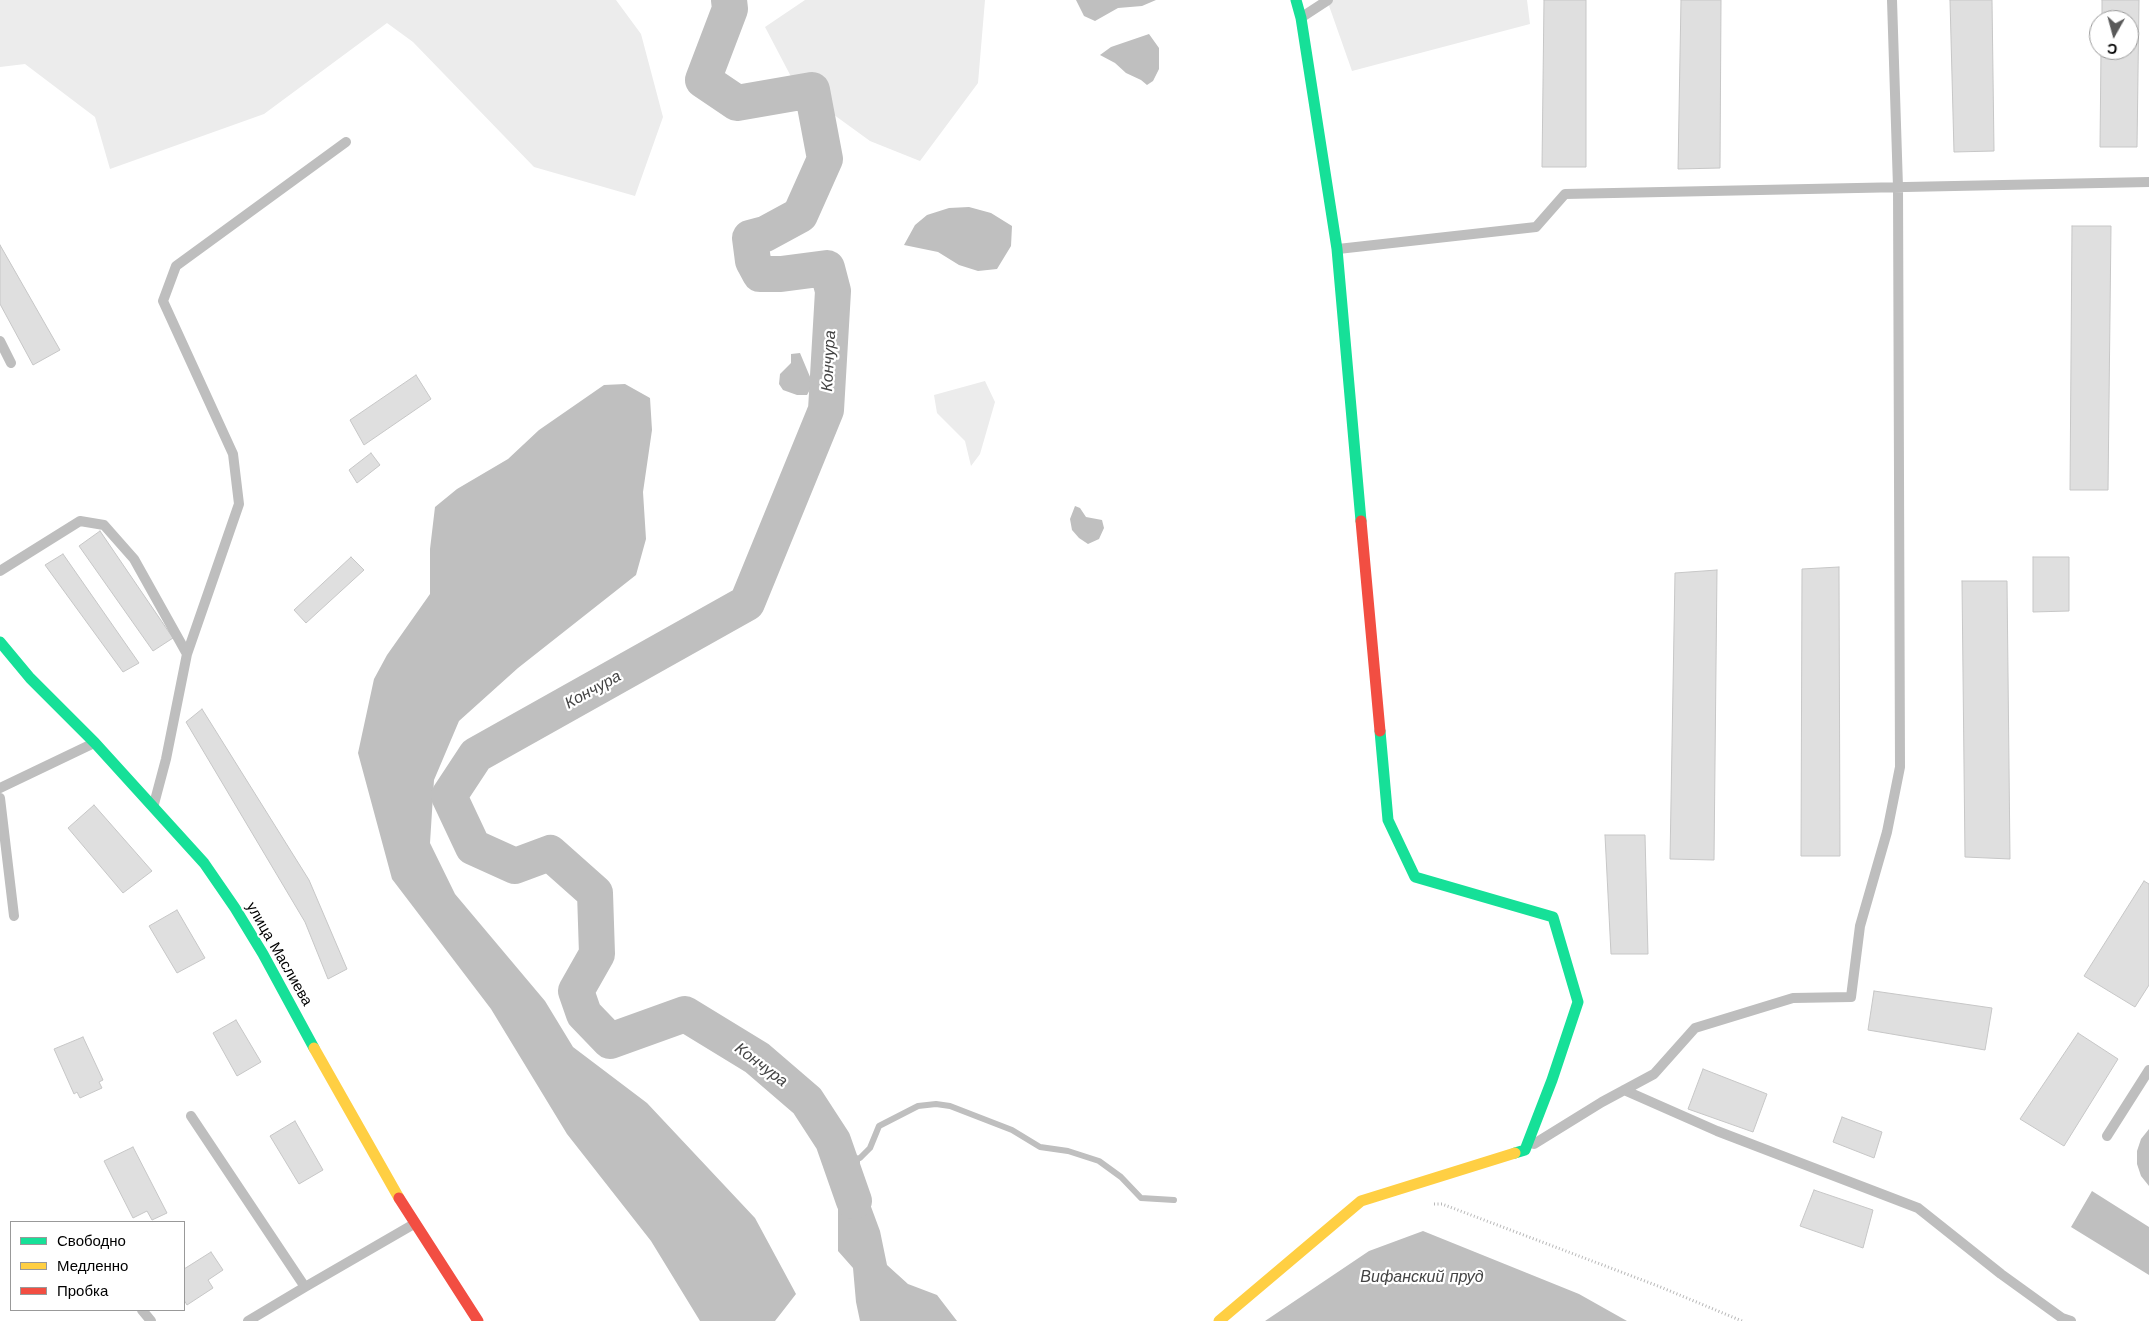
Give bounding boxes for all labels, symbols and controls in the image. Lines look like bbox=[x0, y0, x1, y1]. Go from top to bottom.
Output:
north arrow bbox=[2089, 10, 2139, 60]
text: С bbox=[2106, 40, 2118, 57]
water label: Кончура bbox=[818, 330, 840, 392]
water label: Кончура bbox=[562, 667, 624, 713]
street label: улица Маслиева bbox=[242, 899, 316, 1009]
water label: Кончура bbox=[731, 1039, 791, 1091]
legend bbox=[10, 1221, 185, 1311]
text: Свободно bbox=[57, 1232, 126, 1250]
text: Медленно bbox=[57, 1257, 128, 1275]
water label: Вифанский пруд bbox=[1360, 1267, 1484, 1287]
text: Пробка bbox=[57, 1282, 108, 1300]

